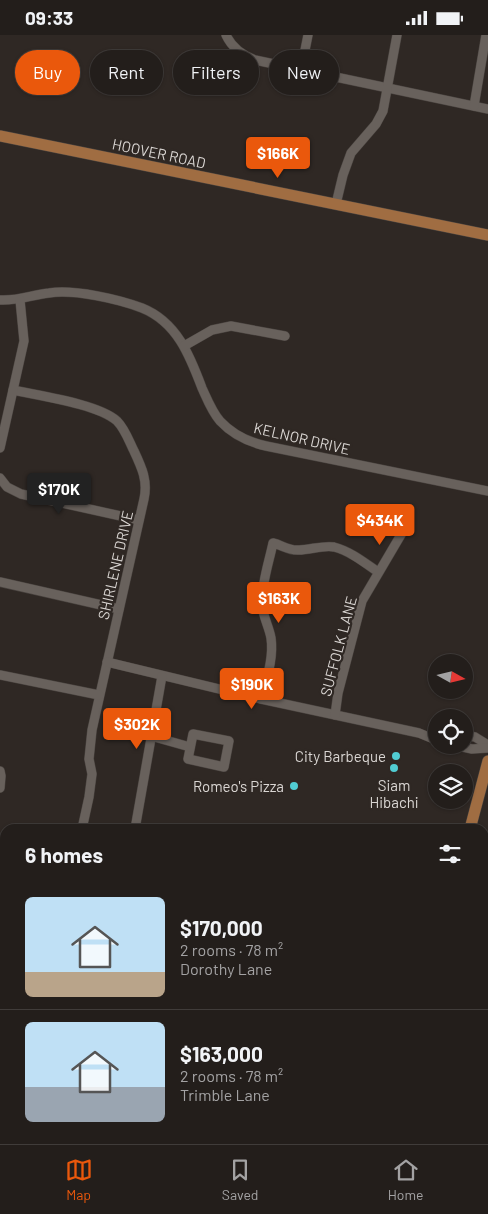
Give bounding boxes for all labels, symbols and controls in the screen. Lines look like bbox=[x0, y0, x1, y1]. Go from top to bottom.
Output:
text: 09:33 bbox=[25, 6, 73, 29]
chip: Buy bbox=[15, 50, 80, 95]
chip: Rent bbox=[90, 50, 163, 95]
chip: Filters bbox=[173, 50, 259, 95]
chip: New bbox=[269, 50, 339, 95]
street label: HOOVER ROAD bbox=[111, 134, 207, 172]
pin: $166K bbox=[243, 137, 313, 179]
text: $166K bbox=[257, 143, 299, 162]
street label: KELNOR DRIVE bbox=[252, 418, 352, 458]
pin: $170K bbox=[24, 473, 94, 515]
text: $170K bbox=[38, 479, 80, 498]
pin: $434K bbox=[345, 503, 415, 546]
street label: SHIRLENE DRIVE bbox=[94, 509, 136, 621]
text: $434K bbox=[356, 510, 404, 529]
pin: $163K bbox=[244, 581, 314, 624]
text: $163K bbox=[258, 588, 300, 607]
street label: SUFFOLK LANE bbox=[316, 594, 360, 698]
north arrow bbox=[428, 654, 472, 699]
map controls bbox=[428, 654, 473, 809]
pin: $190K bbox=[217, 667, 287, 710]
text: $190K bbox=[231, 674, 273, 693]
pin: $302K bbox=[102, 707, 172, 750]
button: locate bbox=[428, 709, 473, 754]
text: $302K bbox=[114, 714, 160, 733]
place label: City Barbeque bbox=[295, 747, 386, 765]
marker: City Barbeque bbox=[390, 750, 402, 762]
marker: Siam Hibachi bbox=[388, 762, 400, 774]
button: layers bbox=[428, 764, 473, 809]
place label: Siam Hibachi bbox=[369, 776, 419, 811]
place label: Romeo's Pizza bbox=[193, 777, 284, 795]
marker: Romeo's Pizza bbox=[288, 780, 300, 792]
icon: filters bbox=[436, 840, 464, 868]
text: 6 homes bbox=[25, 842, 103, 867]
text: $170,000 bbox=[180, 915, 263, 940]
icon: home bbox=[65, 917, 125, 977]
text: 2 rooms · 78 m² bbox=[180, 940, 283, 959]
text: Dorothy Lane bbox=[180, 959, 272, 978]
text: $163,000 bbox=[180, 1041, 263, 1066]
icon: home bbox=[65, 1042, 125, 1102]
text: 2 rooms · 78 m² bbox=[180, 1066, 283, 1085]
text: Trimble Lane bbox=[180, 1085, 270, 1104]
tab: Map bbox=[65, 1156, 93, 1203]
tab: Saved bbox=[222, 1156, 259, 1203]
tab: Home bbox=[388, 1156, 423, 1203]

